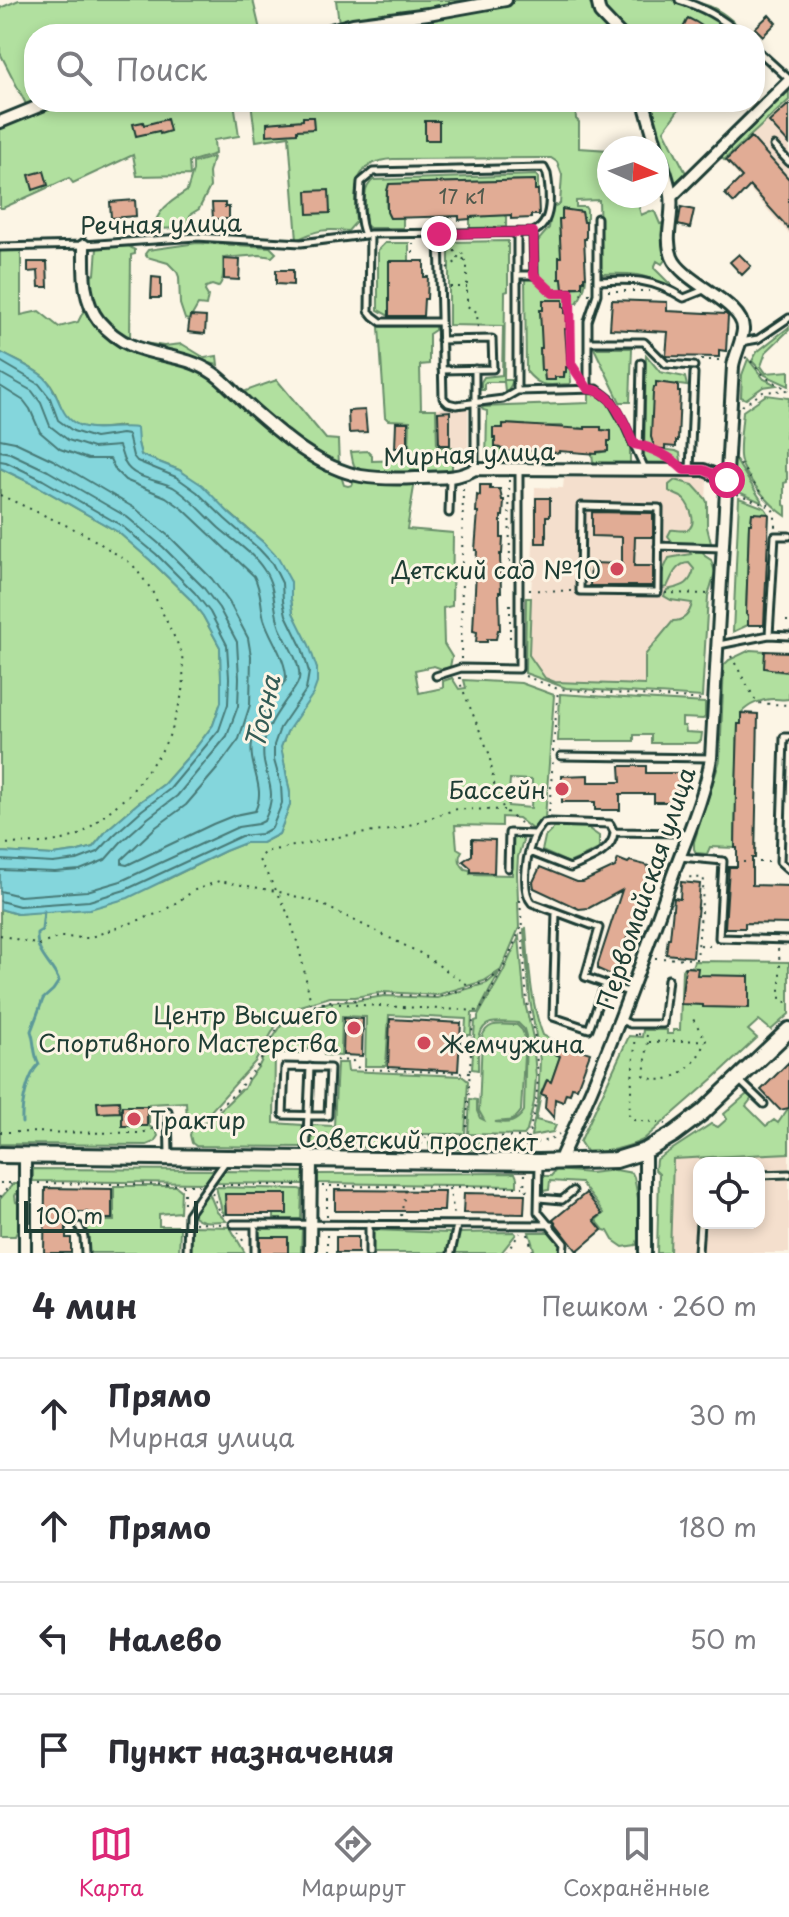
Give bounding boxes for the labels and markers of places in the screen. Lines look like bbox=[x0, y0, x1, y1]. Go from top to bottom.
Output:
place label: Детский сад №10 bbox=[391, 551, 601, 587]
marker: Детский сад №10 bbox=[608, 560, 626, 578]
place label: Бассейн bbox=[448, 771, 546, 807]
marker: Бассейн bbox=[553, 780, 571, 798]
place label: Центр Высшего Спортивного Мастерства bbox=[38, 996, 338, 1060]
marker: Центр Высшего Спортивного Мастерства bbox=[345, 1019, 363, 1037]
place label: Жемчужина bbox=[440, 1025, 584, 1061]
marker: Жемчужина bbox=[415, 1034, 433, 1052]
place label: Трактир bbox=[150, 1101, 246, 1137]
marker: Трактир bbox=[125, 1110, 143, 1128]

